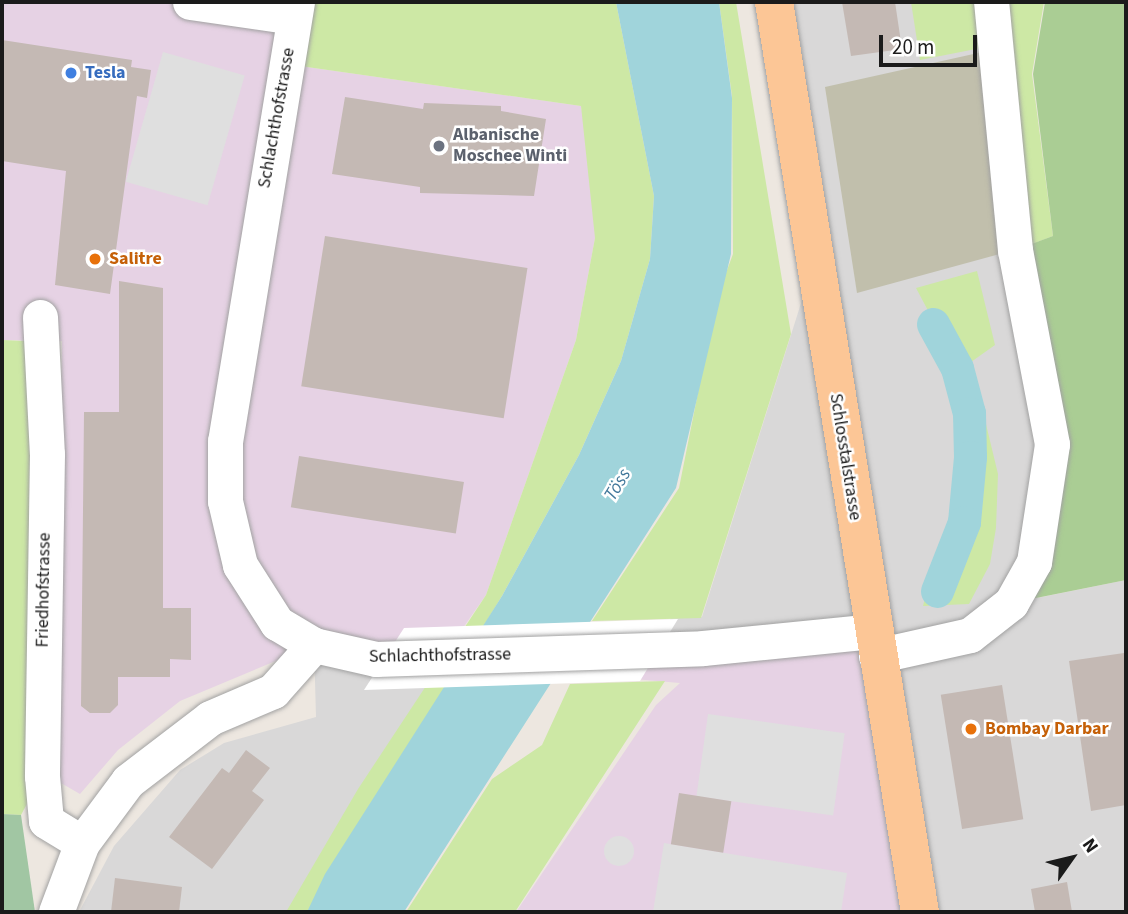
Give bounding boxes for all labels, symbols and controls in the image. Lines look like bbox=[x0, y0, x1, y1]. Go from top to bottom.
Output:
scale bar bbox=[883, 21, 981, 65]
text: 20 m bbox=[892, 32, 934, 62]
street label: Schlachthofstrasse bbox=[254, 46, 300, 190]
place label: Tesla bbox=[85, 62, 126, 84]
marker: Tesla bbox=[63, 65, 79, 81]
place label: Albanische Moschee Winti bbox=[453, 125, 567, 168]
marker: Albanische Moschee Winti bbox=[431, 138, 447, 154]
place label: Salitre bbox=[109, 248, 162, 270]
marker: Salitre bbox=[87, 251, 103, 267]
street label: Schlosstalstrasse bbox=[824, 392, 866, 522]
water label: Töss bbox=[600, 465, 636, 505]
street label: Friedhofstrasse bbox=[32, 532, 56, 648]
street label: Schlachthofstrasse bbox=[369, 644, 511, 668]
place label: Bombay Darbar bbox=[985, 718, 1109, 740]
marker: Bombay Darbar bbox=[963, 721, 979, 737]
north arrow bbox=[1037, 823, 1107, 893]
text: N bbox=[1075, 833, 1105, 859]

